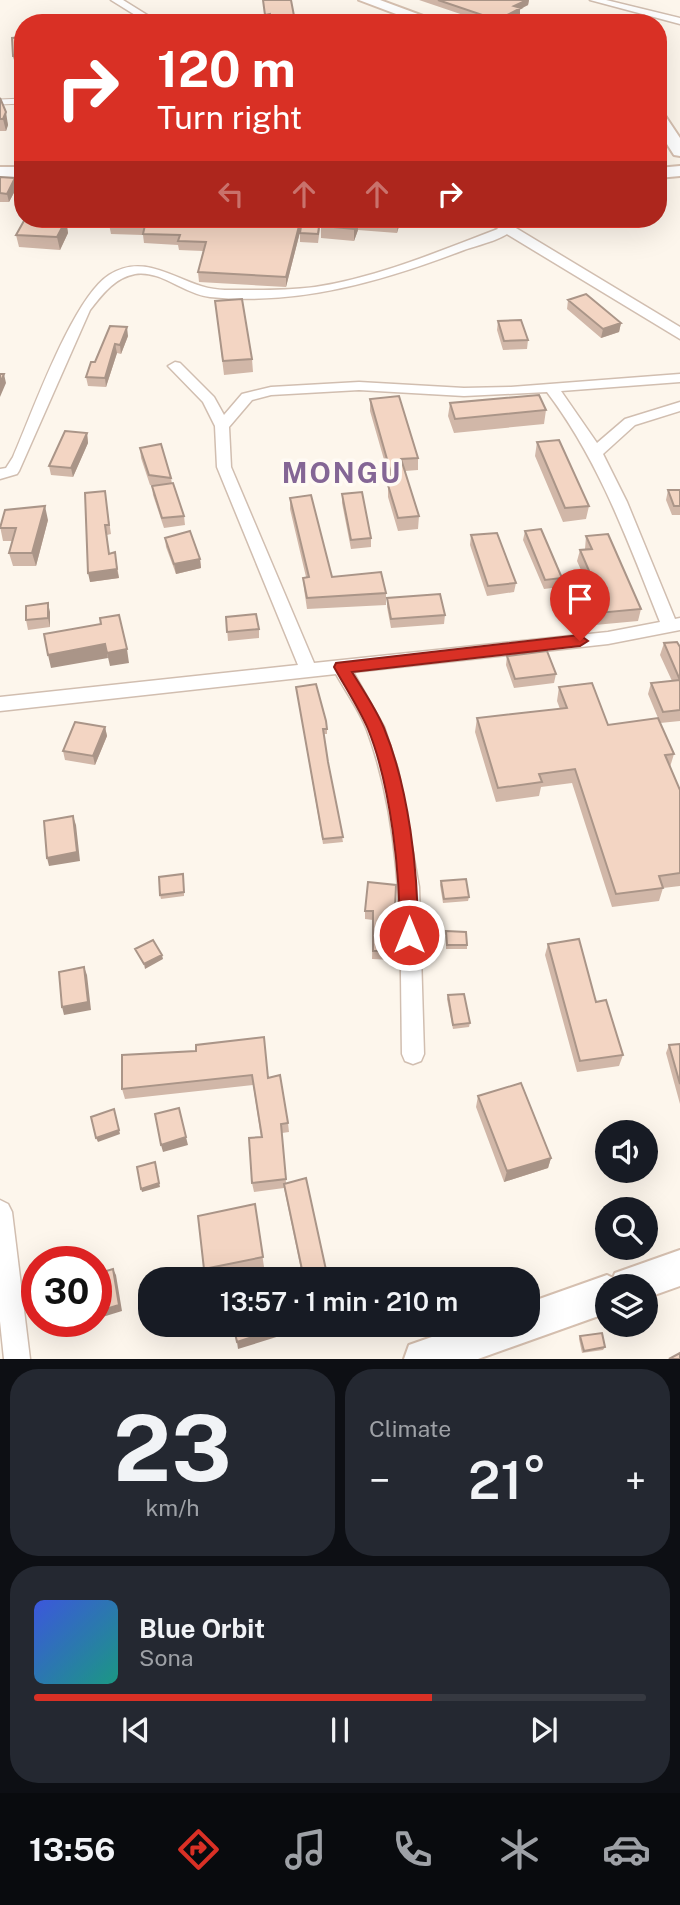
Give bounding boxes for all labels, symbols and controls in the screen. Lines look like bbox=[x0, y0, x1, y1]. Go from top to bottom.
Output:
text: 120 m bbox=[157, 40, 296, 98]
icon: right bbox=[42, 42, 133, 133]
text: Turn right bbox=[157, 99, 302, 136]
icon: left bbox=[212, 175, 250, 213]
icon: ahead bbox=[285, 175, 323, 213]
icon: ahead bbox=[358, 175, 396, 213]
icon: right bbox=[431, 175, 469, 213]
district label: MONGU bbox=[282, 456, 402, 489]
pin bbox=[550, 569, 610, 641]
icon: arrive bbox=[561, 580, 599, 618]
position arrow bbox=[372, 898, 446, 972]
map controls bbox=[595, 1120, 658, 1337]
button: sound bbox=[595, 1120, 658, 1183]
button: search bbox=[595, 1197, 658, 1260]
speed limit sign: 30 bbox=[21, 1246, 112, 1337]
button: layers bbox=[595, 1274, 658, 1337]
text: 13:57 · 1 min · 210 m bbox=[220, 1286, 458, 1317]
text: 23 bbox=[113, 1395, 232, 1501]
text: Climate bbox=[369, 1415, 451, 1442]
text: 21° bbox=[468, 1450, 547, 1511]
text: − bbox=[369, 1458, 390, 1503]
text: + bbox=[625, 1458, 646, 1503]
text: km/h bbox=[145, 1494, 200, 1521]
text: Blue Orbit bbox=[139, 1613, 265, 1644]
text: Sona bbox=[139, 1644, 193, 1671]
icon: previous bbox=[117, 1711, 155, 1749]
icon: pause bbox=[321, 1711, 359, 1749]
icon: next bbox=[525, 1711, 563, 1749]
icon: directions bbox=[174, 1825, 223, 1874]
icon: music bbox=[281, 1825, 330, 1874]
icon: phone bbox=[388, 1825, 437, 1874]
icon: climate bbox=[495, 1825, 544, 1874]
icon: car bbox=[602, 1825, 651, 1874]
text: 13:56 bbox=[29, 1831, 115, 1868]

